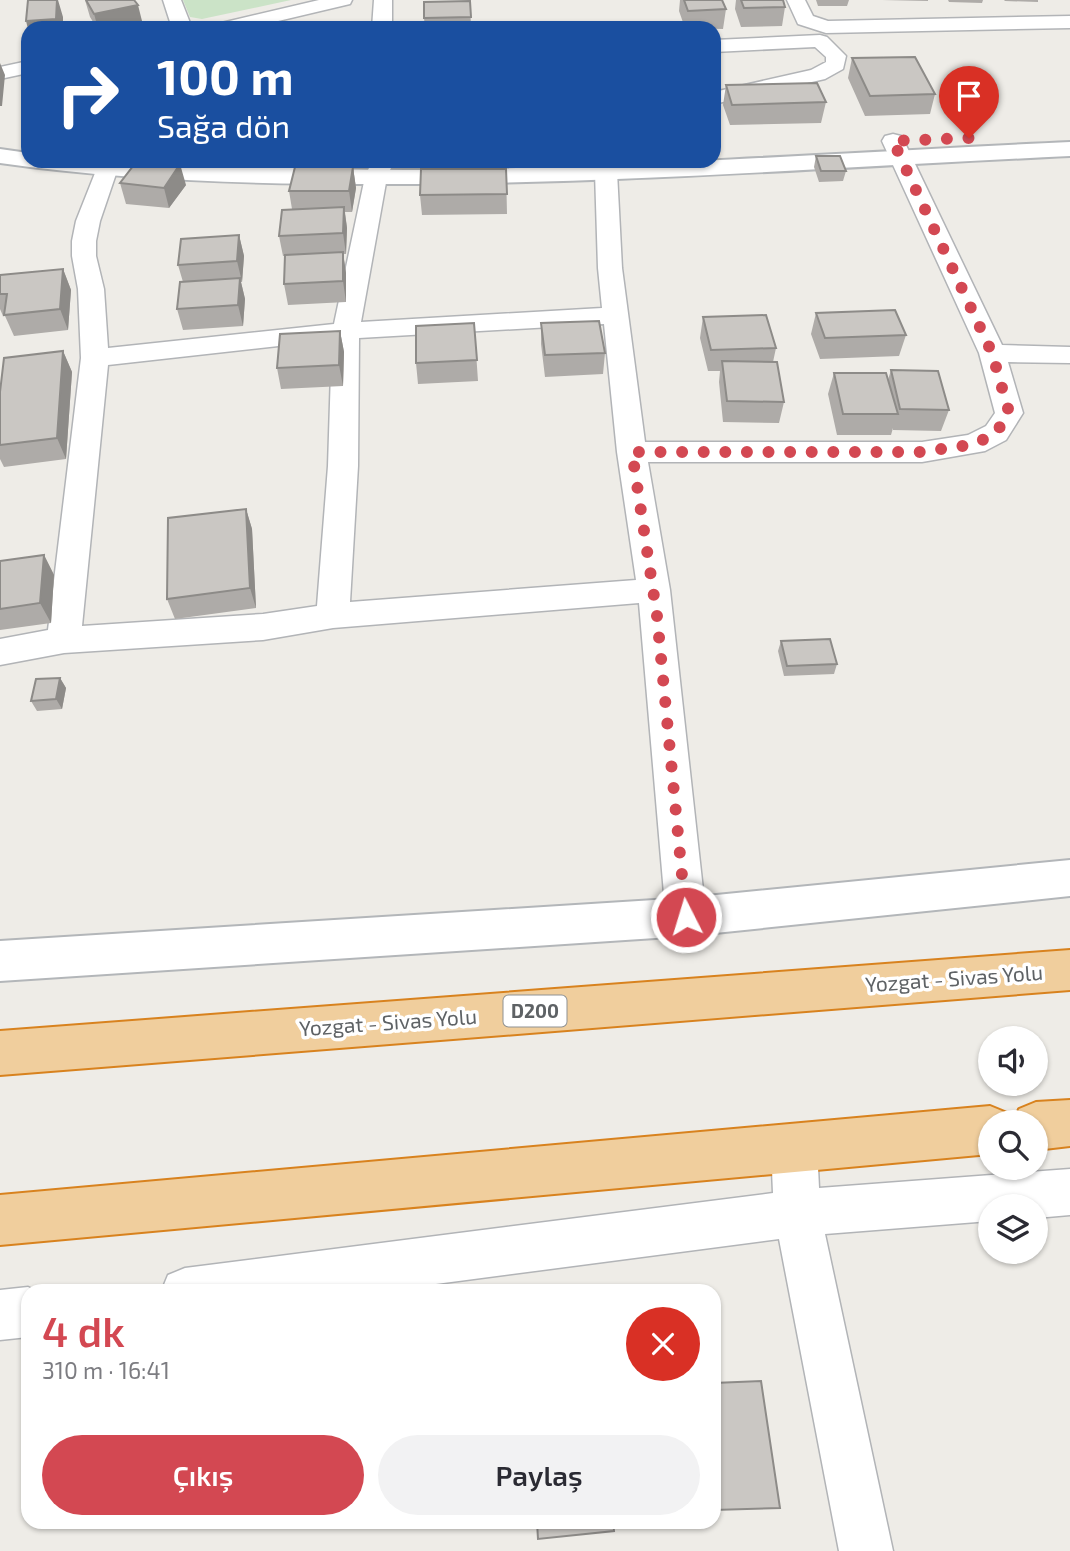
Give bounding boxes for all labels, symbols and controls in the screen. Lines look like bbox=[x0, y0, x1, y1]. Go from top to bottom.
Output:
text: 100 m bbox=[157, 46, 294, 105]
icon: right bbox=[42, 49, 133, 140]
pin bbox=[939, 66, 999, 138]
icon: arrive bbox=[950, 77, 988, 115]
text: Sağa dön bbox=[157, 106, 290, 144]
position arrow bbox=[649, 880, 723, 954]
street label: Yozgat - Sivas Yolu bbox=[864, 959, 1044, 996]
road number: D200 bbox=[504, 995, 566, 1026]
street label: Yozgat - Sivas Yolu bbox=[298, 1003, 478, 1040]
map controls bbox=[978, 1026, 1048, 1264]
button: sound bbox=[978, 1026, 1048, 1096]
button: search bbox=[978, 1110, 1048, 1180]
button: layers bbox=[978, 1194, 1048, 1264]
text: 4 dk bbox=[42, 1305, 125, 1355]
button: close bbox=[626, 1307, 700, 1381]
text: 310 m · 16:41 bbox=[42, 1356, 170, 1384]
button: Çıkış bbox=[42, 1435, 364, 1515]
button: Paylaş bbox=[378, 1435, 700, 1515]

